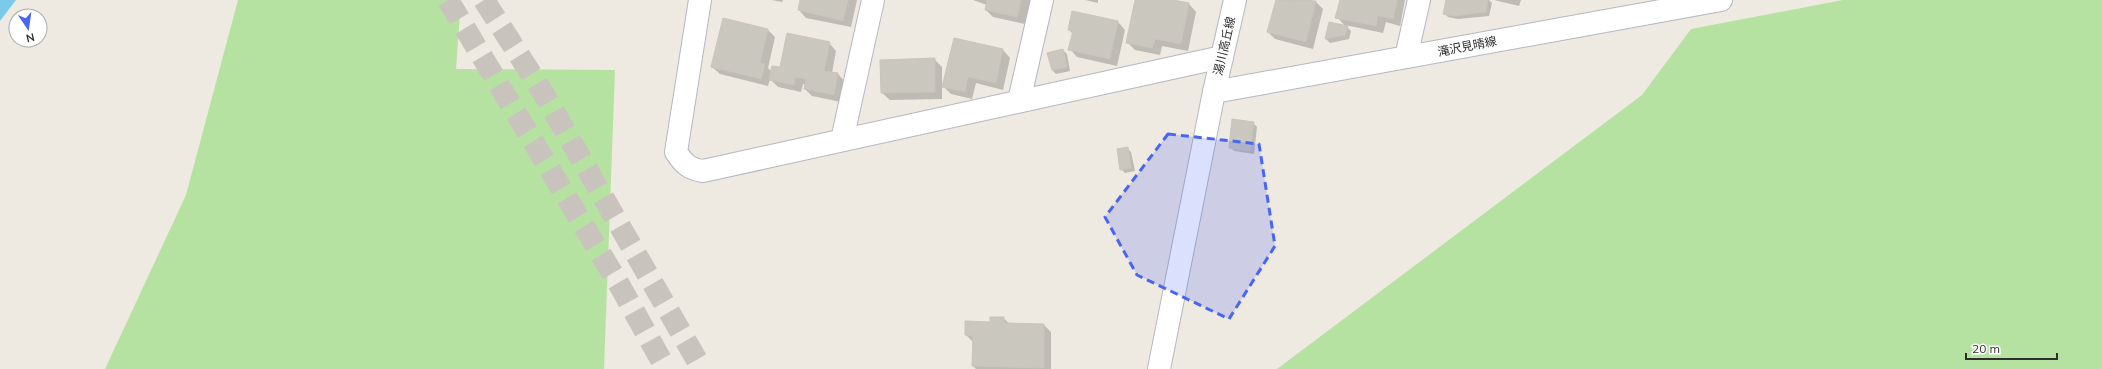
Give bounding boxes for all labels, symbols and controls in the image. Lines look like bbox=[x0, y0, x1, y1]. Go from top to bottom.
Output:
north arrow bbox=[8, 8, 48, 48]
street label: 湯川高丘線 bbox=[1210, 15, 1238, 77]
text: N bbox=[25, 30, 36, 45]
street label: 滝沢見晴線 bbox=[1436, 33, 1498, 59]
scale bar bbox=[1966, 335, 2057, 361]
text: 20 m bbox=[1972, 341, 2000, 356]

